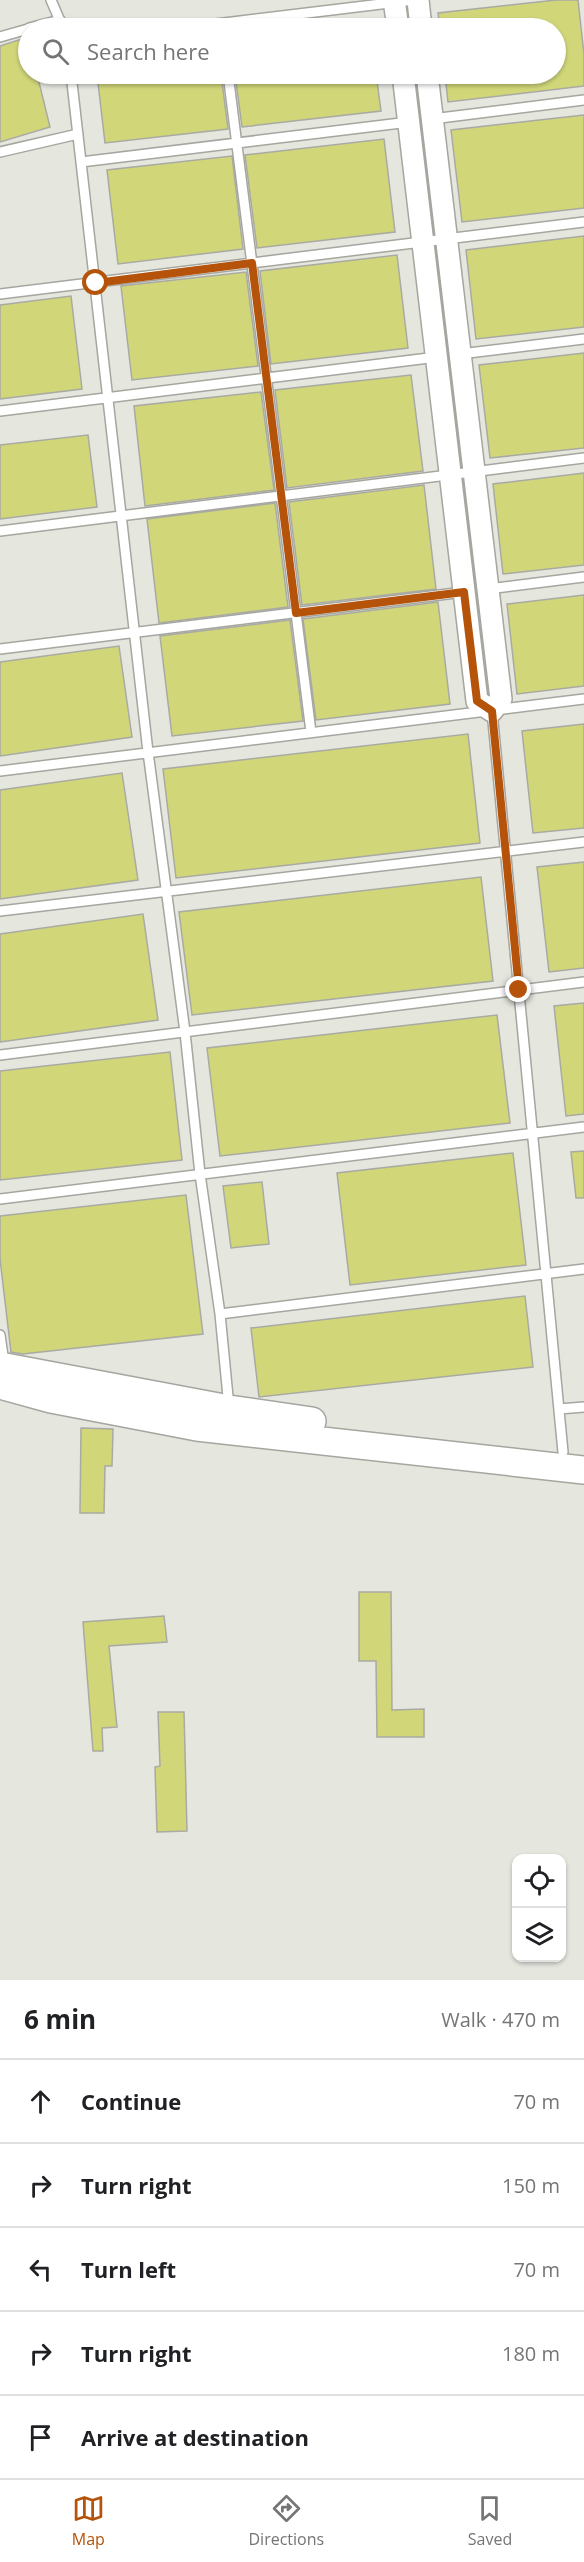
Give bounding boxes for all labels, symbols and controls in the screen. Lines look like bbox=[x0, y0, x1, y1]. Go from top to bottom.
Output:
search box bbox=[18, 18, 566, 84]
icon: search bbox=[39, 35, 72, 68]
text: Search here bbox=[87, 36, 210, 66]
route start bbox=[82, 269, 108, 295]
route end bbox=[505, 976, 531, 1002]
map controls bbox=[512, 1854, 566, 1962]
button: locate bbox=[512, 1854, 566, 1908]
button: layers bbox=[512, 1908, 566, 1962]
text: 6 min bbox=[24, 2001, 96, 2037]
text: Walk · 470 m bbox=[441, 2006, 560, 2033]
icon: ahead bbox=[24, 2085, 57, 2118]
text: Continue bbox=[81, 2086, 181, 2116]
text: 70 m bbox=[513, 2088, 560, 2115]
icon: right bbox=[24, 2169, 57, 2202]
text: Turn right bbox=[81, 2170, 192, 2200]
text: 150 m bbox=[502, 2172, 560, 2199]
icon: left bbox=[24, 2253, 57, 2286]
text: Turn left bbox=[81, 2254, 176, 2284]
text: 70 m bbox=[513, 2256, 560, 2283]
icon: right bbox=[24, 2337, 57, 2370]
text: Turn right bbox=[81, 2338, 192, 2368]
text: 180 m bbox=[502, 2340, 560, 2367]
icon: arrive bbox=[24, 2421, 57, 2454]
text: Arrive at destination bbox=[81, 2422, 309, 2452]
tab: Map bbox=[72, 2492, 105, 2550]
tab: Directions bbox=[248, 2492, 324, 2550]
tab: Saved bbox=[468, 2492, 512, 2550]

